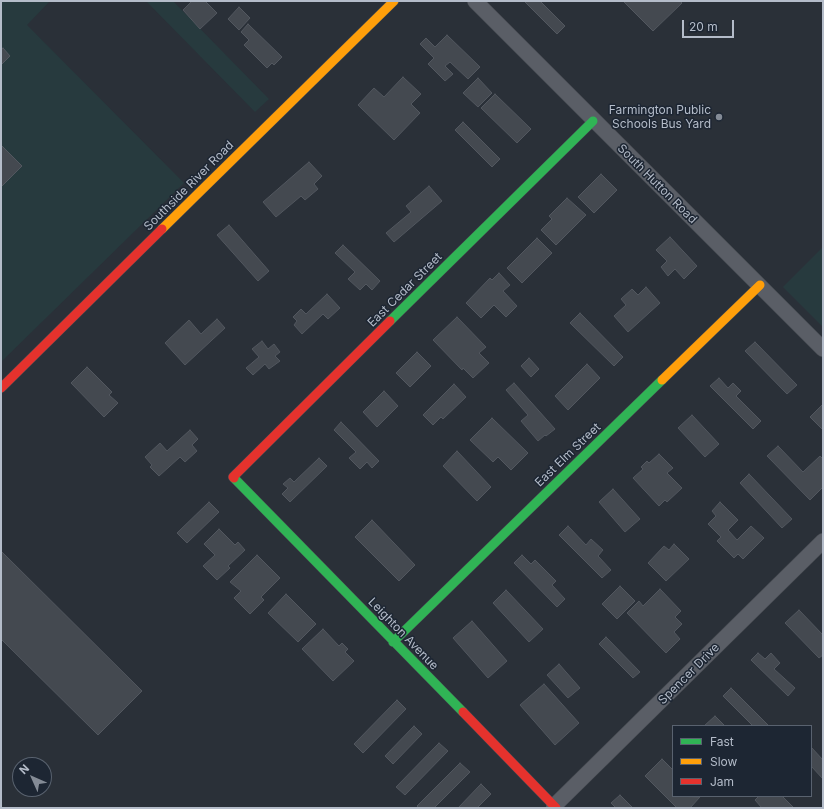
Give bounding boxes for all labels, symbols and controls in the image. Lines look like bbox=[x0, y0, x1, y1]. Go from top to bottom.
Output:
scale bar bbox=[684, 12, 736, 38]
text: 20 m bbox=[689, 19, 718, 34]
place label: Farmington Public Schools Bus Yard bbox=[609, 103, 711, 131]
marker: Farmington Public Schools Bus Yard bbox=[714, 112, 724, 122]
street label: Southside River Road bbox=[141, 138, 237, 234]
street label: South Hutton Road bbox=[614, 141, 700, 227]
street label: East Cedar Street bbox=[365, 250, 445, 330]
street label: East Elm Street bbox=[532, 420, 604, 490]
street label: Leighton Avenue bbox=[365, 595, 441, 673]
street label: Spencer Drive bbox=[655, 640, 723, 708]
legend bbox=[672, 725, 812, 797]
text: Fast bbox=[710, 734, 734, 749]
text: Slow bbox=[710, 754, 737, 769]
north arrow bbox=[12, 757, 52, 797]
text: N bbox=[16, 761, 32, 777]
text: Jam bbox=[710, 774, 734, 789]

